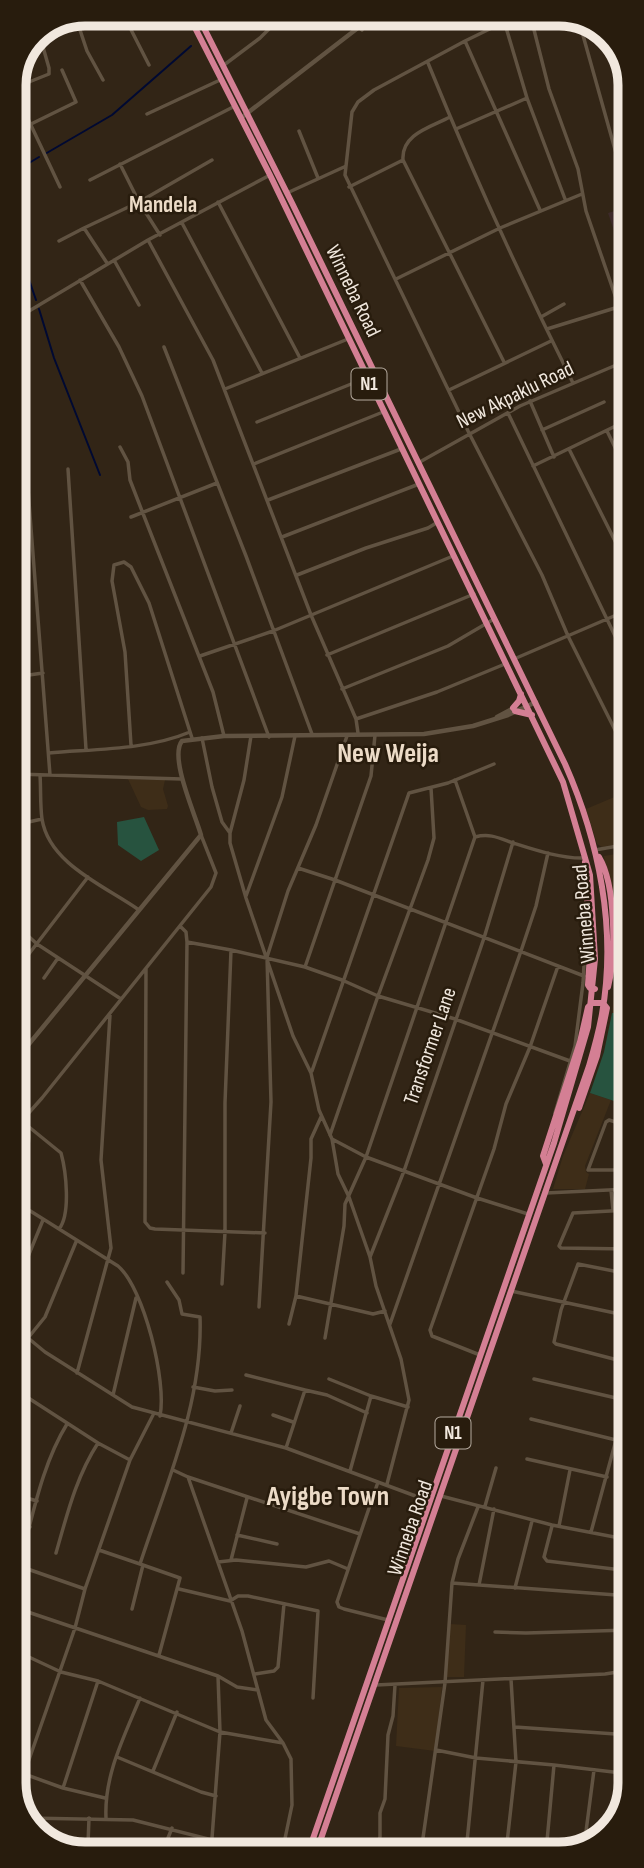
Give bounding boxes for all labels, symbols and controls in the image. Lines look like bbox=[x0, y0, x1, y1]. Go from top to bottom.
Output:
district label: Mandela bbox=[129, 191, 197, 219]
street label: Winneba Road bbox=[320, 241, 386, 341]
street label: New Akpaklu Road bbox=[452, 356, 578, 434]
road number: N1 bbox=[352, 368, 386, 400]
district label: New Weija bbox=[337, 737, 439, 770]
street label: Winneba Road bbox=[567, 864, 601, 964]
street label: Transformer Lane bbox=[398, 984, 462, 1108]
road number: N1 bbox=[435, 1418, 470, 1448]
street label: Winneba Road bbox=[382, 1477, 438, 1579]
district label: Ayigbe Town bbox=[266, 1480, 389, 1513]

